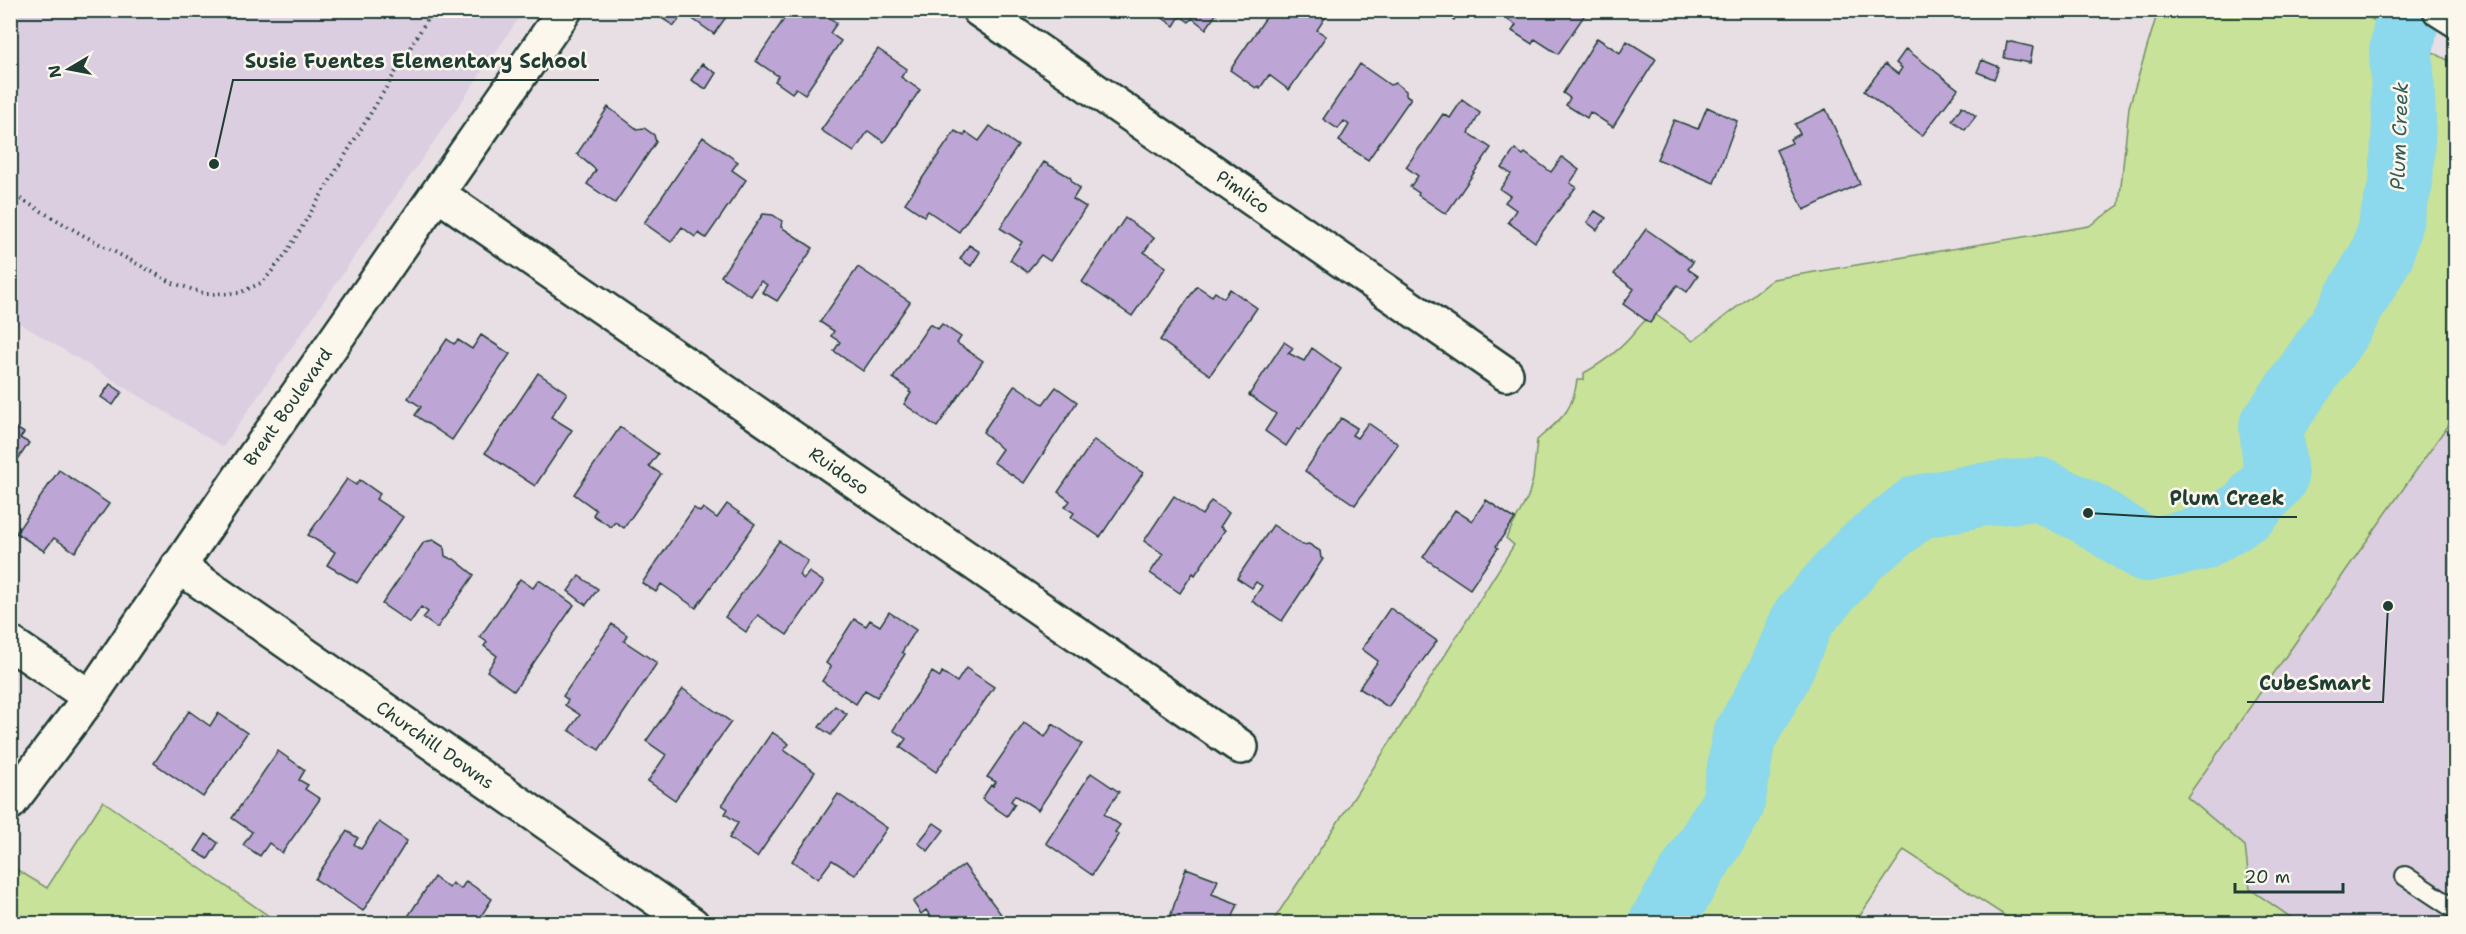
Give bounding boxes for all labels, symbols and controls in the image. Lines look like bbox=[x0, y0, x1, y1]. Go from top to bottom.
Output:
north arrow bbox=[39, 39, 99, 99]
callout: Susie Fuentes Elementary School bbox=[233, 42, 599, 80]
text: Susie Fuentes Elementary School bbox=[245, 48, 587, 74]
text: N bbox=[43, 63, 66, 80]
water label: Plum Creek bbox=[2384, 81, 2414, 190]
street label: Pimlico bbox=[1211, 165, 1275, 219]
street label: Brent Boulevard bbox=[238, 343, 338, 471]
street label: Ruidoso bbox=[804, 442, 874, 500]
callout: Plum Creek bbox=[2158, 479, 2297, 517]
text: Plum Creek bbox=[2169, 485, 2285, 511]
callout: CubeSmart bbox=[2247, 664, 2383, 702]
text: CubeSmart bbox=[2259, 670, 2371, 696]
street label: Churchill Downs bbox=[371, 695, 499, 795]
scale bar bbox=[2235, 856, 2343, 894]
text: 20 m bbox=[2244, 865, 2290, 889]

